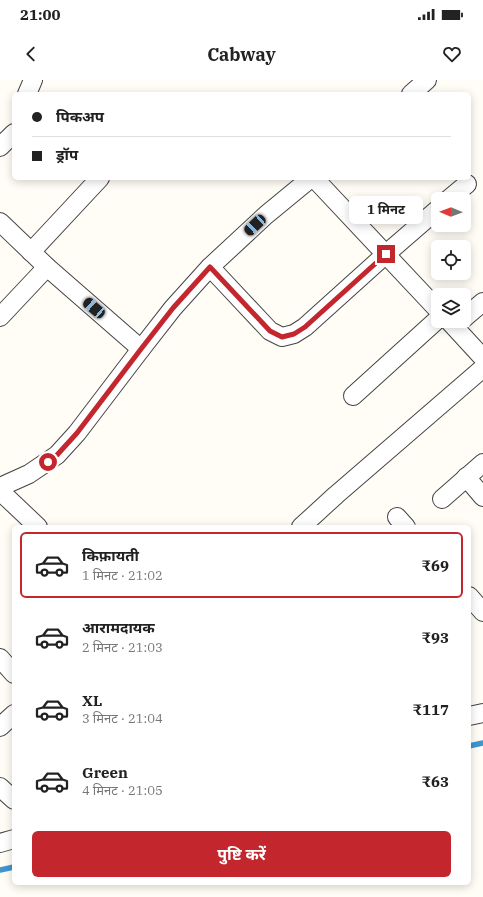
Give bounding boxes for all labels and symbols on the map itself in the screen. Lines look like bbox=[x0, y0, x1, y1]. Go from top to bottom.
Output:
north arrow bbox=[431, 192, 471, 232]
callout: 1 मिनट bbox=[349, 196, 423, 224]
car bbox=[242, 212, 268, 238]
route end bbox=[377, 245, 395, 263]
car bbox=[81, 296, 107, 320]
route start bbox=[39, 453, 57, 471]

